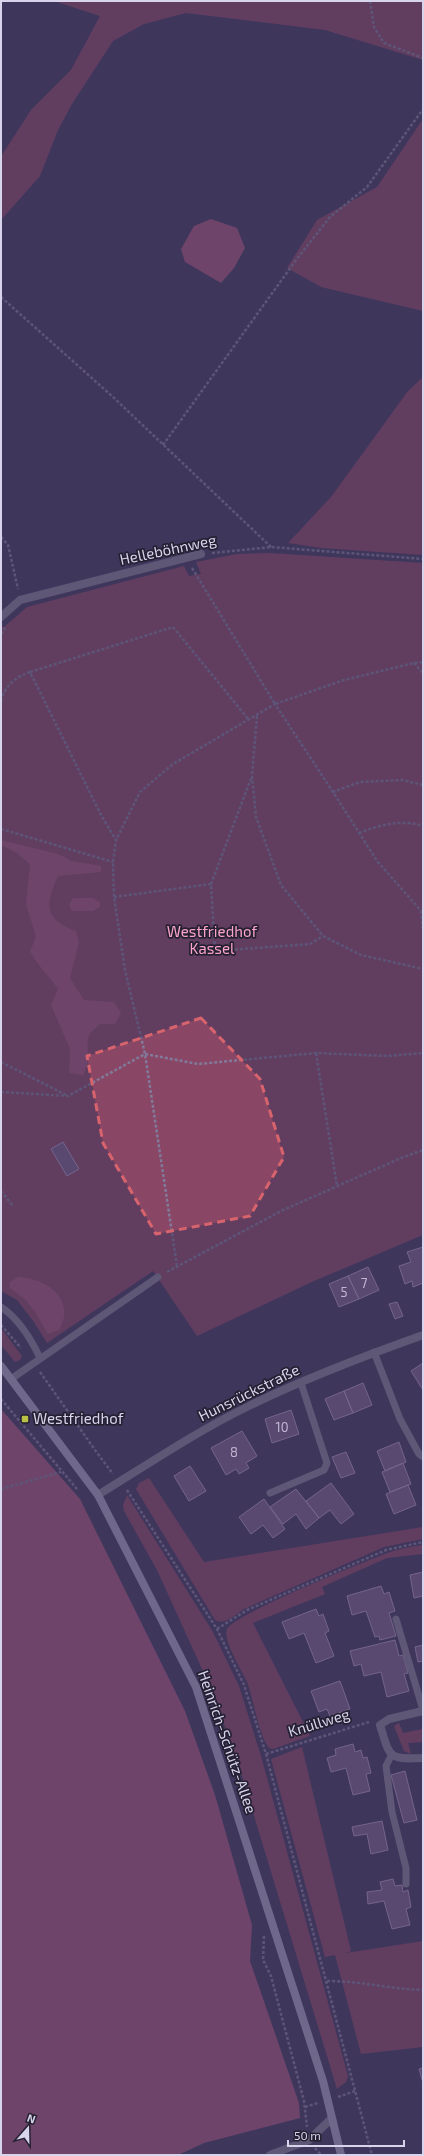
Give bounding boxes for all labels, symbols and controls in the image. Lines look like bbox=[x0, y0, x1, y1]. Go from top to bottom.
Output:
street label: Helleböhnweg bbox=[118, 530, 218, 568]
park label: Westfriedhof Kassel bbox=[167, 922, 257, 957]
house number: 7 bbox=[361, 1275, 368, 1291]
house number: 5 bbox=[341, 1284, 348, 1300]
street label: Hunsrückstraße bbox=[195, 1360, 302, 1424]
place label: Westfriedhof bbox=[33, 1409, 124, 1427]
marker: Westfriedhof bbox=[20, 1414, 30, 1424]
house number: 10 bbox=[275, 1419, 289, 1435]
house number: 8 bbox=[230, 1444, 238, 1460]
street label: Heinrich-Schütz-Allee bbox=[195, 1668, 261, 1816]
street label: Knüllweg bbox=[286, 1704, 352, 1740]
north arrow bbox=[8, 2108, 48, 2148]
text: N bbox=[26, 2111, 38, 2126]
scale bar bbox=[288, 2122, 404, 2148]
text: 50 m bbox=[294, 2128, 321, 2142]

